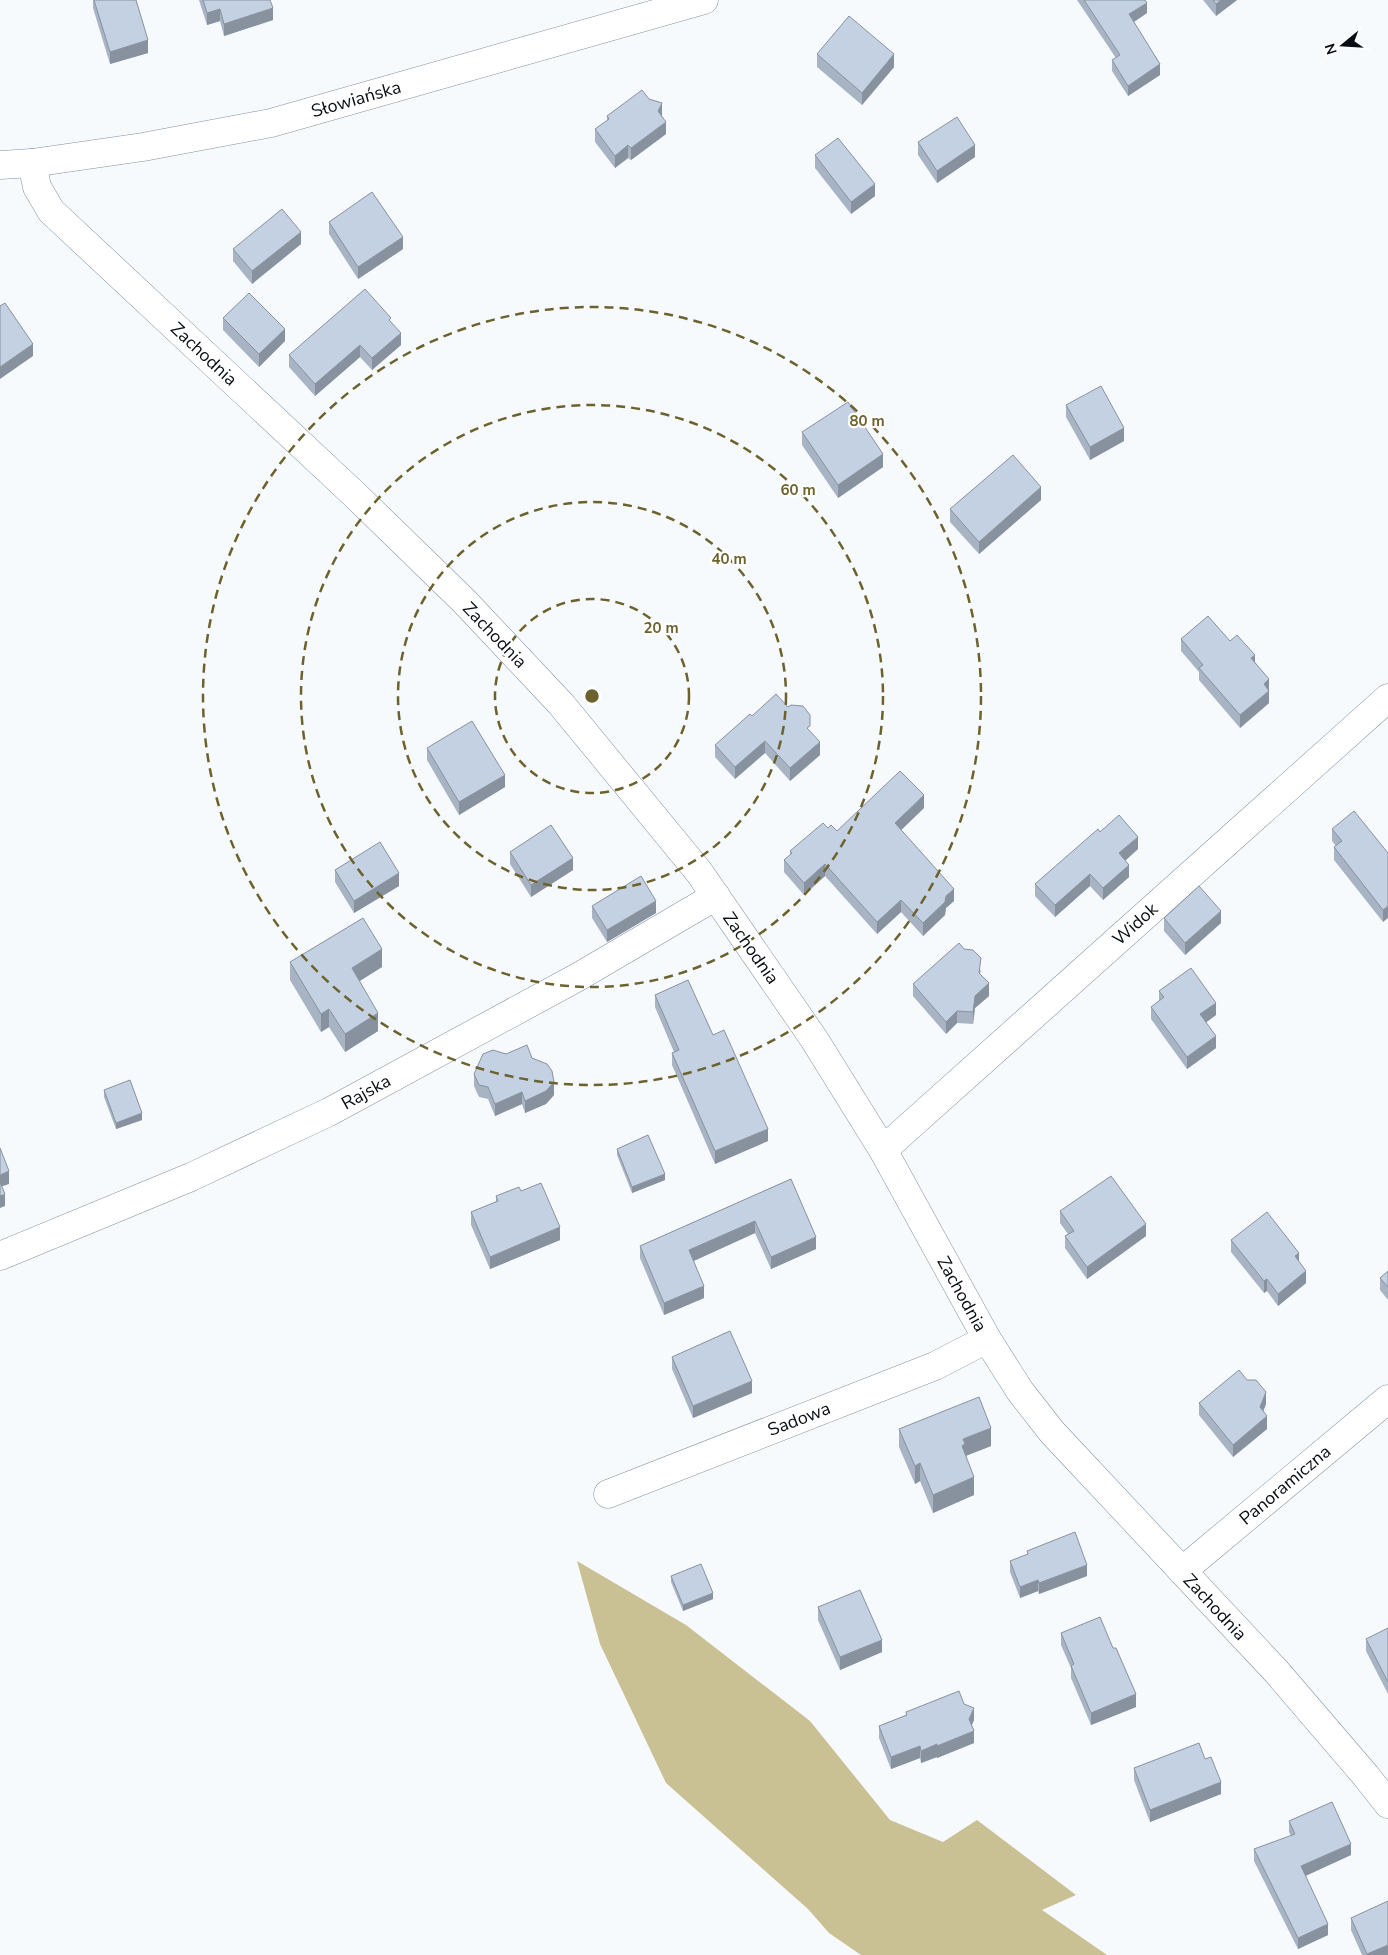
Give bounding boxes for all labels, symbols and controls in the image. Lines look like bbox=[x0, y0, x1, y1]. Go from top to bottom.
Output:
north arrow bbox=[1318, 20, 1368, 70]
text: N bbox=[1320, 41, 1342, 57]
street label: Słowiańska bbox=[308, 75, 404, 123]
street label: Zachodnia bbox=[165, 317, 243, 391]
text: 80 m bbox=[849, 411, 885, 431]
text: 60 m bbox=[780, 480, 816, 500]
text: 40 m bbox=[711, 549, 747, 569]
street label: Zachodnia bbox=[458, 597, 532, 673]
text: 20 m bbox=[643, 618, 679, 638]
centre of rings bbox=[583, 687, 601, 705]
street label: Widok bbox=[1107, 897, 1164, 951]
street label: Zachodnia bbox=[717, 907, 785, 989]
street label: Rajska bbox=[337, 1069, 395, 1115]
street label: Zachodnia bbox=[931, 1252, 993, 1336]
street label: Sadowa bbox=[764, 1396, 834, 1442]
street label: Panoramiczna bbox=[1234, 1440, 1336, 1530]
street label: Zachodnia bbox=[1178, 1568, 1252, 1646]

